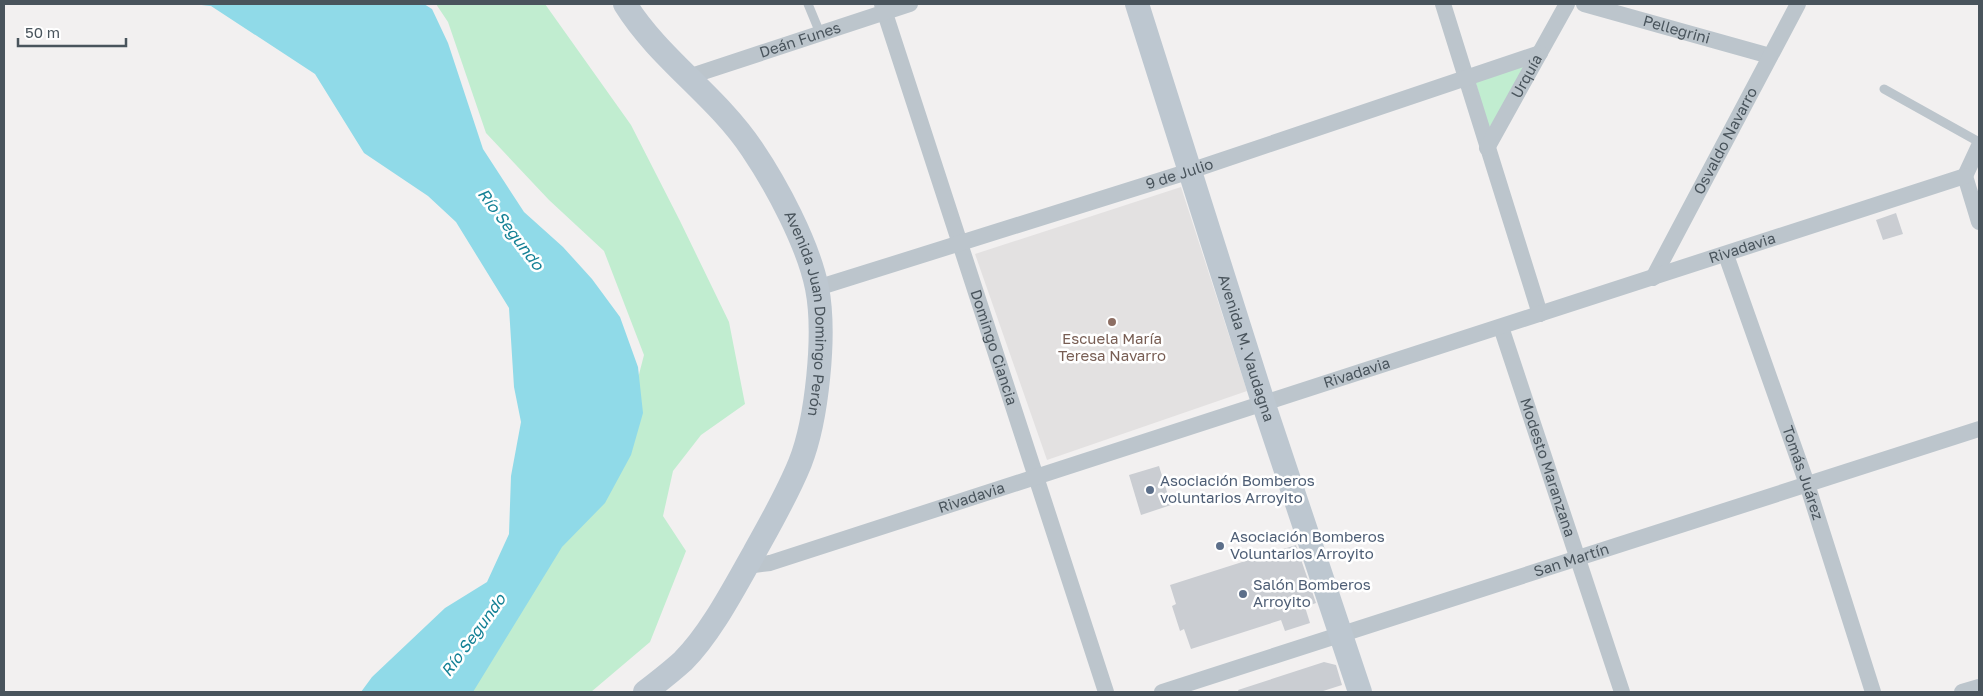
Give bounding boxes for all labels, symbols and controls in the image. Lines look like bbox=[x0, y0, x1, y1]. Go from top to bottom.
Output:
street label: Pellegrini bbox=[1641, 11, 1712, 47]
scale bar bbox=[18, 15, 125, 47]
street label: Deán Funes bbox=[757, 17, 843, 61]
text: 50 m bbox=[25, 23, 60, 41]
street label: Urquía bbox=[1507, 51, 1545, 101]
street label: Osvaldo Navarro bbox=[1689, 84, 1760, 197]
street label: 9 de Julio bbox=[1143, 154, 1215, 192]
water label: Río Segundo bbox=[474, 184, 549, 275]
street label: Avenida Juan Domingo Perón bbox=[781, 208, 831, 418]
street label: Rivadavia bbox=[1706, 228, 1777, 266]
street label: Avenida M. Vaudagna bbox=[1215, 272, 1279, 424]
street label: Domingo Ciancia bbox=[967, 287, 1022, 407]
marker: Escuela María Teresa Navarro bbox=[1106, 316, 1118, 328]
place label: Escuela María Teresa Navarro bbox=[1058, 329, 1166, 364]
street label: Rivadavia bbox=[1321, 353, 1392, 391]
street label: Modesto Maranzana bbox=[1517, 395, 1580, 539]
street label: Tomás Juárez bbox=[1779, 423, 1828, 522]
place label: Asociación Bomberos voluntarios Arroyito bbox=[1160, 471, 1315, 506]
street label: Rivadavia bbox=[936, 478, 1007, 516]
marker: Asociación Bomberos voluntarios Arroyito bbox=[1144, 484, 1156, 496]
place label: Asociación Bomberos Voluntarios Arroyito bbox=[1230, 527, 1385, 562]
street label: San Martín bbox=[1531, 539, 1611, 580]
marker: Asociación Bomberos Voluntarios Arroyito bbox=[1214, 540, 1226, 552]
place label: Salón Bomberos Arroyito bbox=[1253, 575, 1371, 610]
marker: Salón Bomberos Arroyito bbox=[1237, 588, 1249, 600]
water label: Río Segundo bbox=[436, 589, 510, 680]

